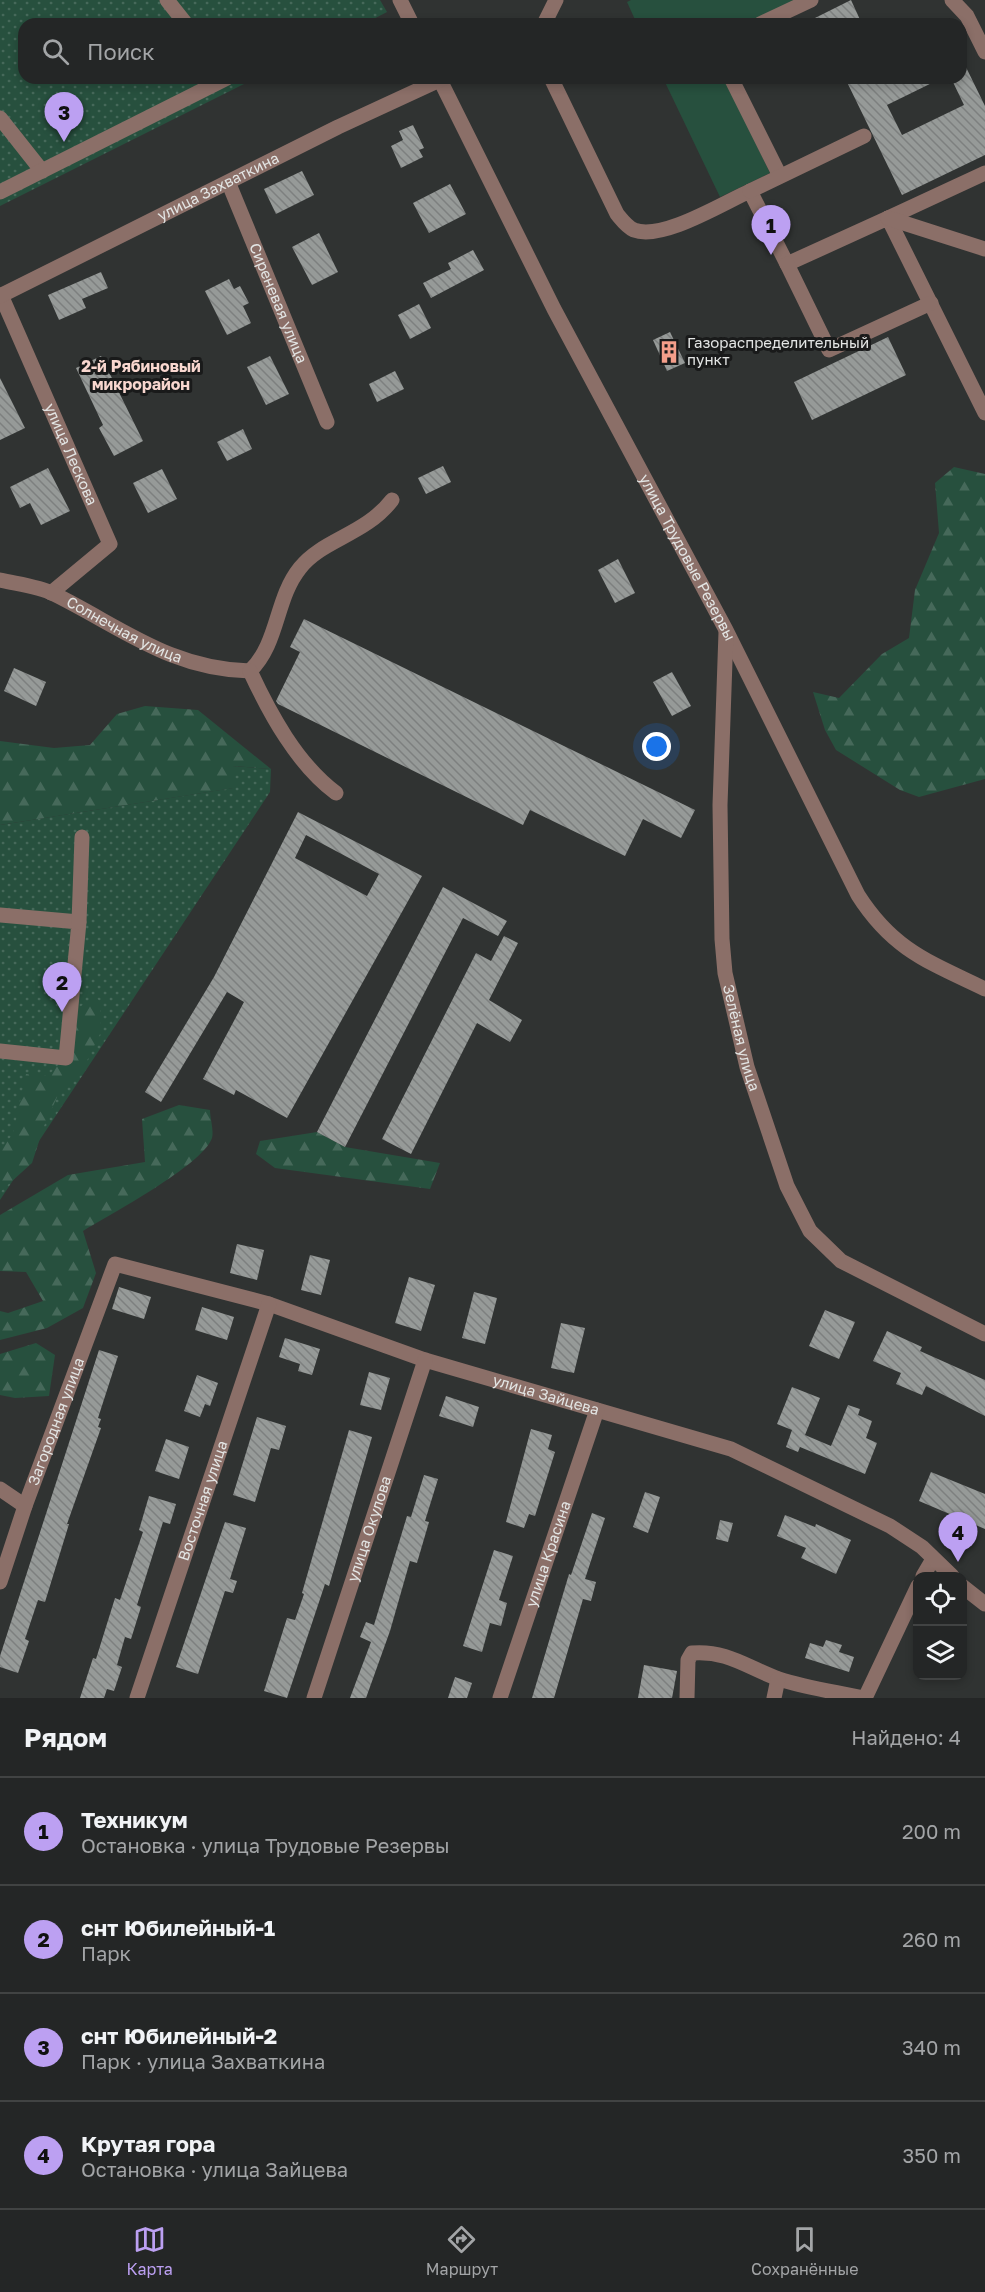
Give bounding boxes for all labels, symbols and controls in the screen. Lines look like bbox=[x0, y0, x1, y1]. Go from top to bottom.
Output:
search box bbox=[18, 18, 967, 84]
icon: search bbox=[39, 35, 72, 68]
text: Поиск bbox=[87, 38, 155, 65]
pin: 3 bbox=[44, 92, 84, 142]
street label: улица Захваткина bbox=[154, 148, 282, 224]
pin: 1 bbox=[752, 206, 790, 255]
street label: Сиреневая улица bbox=[246, 240, 312, 366]
place label: Газораспределительный пункт bbox=[687, 333, 869, 368]
building icon: Газораспределительный пункт bbox=[656, 339, 682, 365]
district label: 2-й Рябиновый микрорайон bbox=[81, 356, 201, 394]
street label: улица Лескова bbox=[41, 400, 102, 508]
street label: улица Трудовые Резервы bbox=[636, 471, 740, 643]
street label: Солнечная улица bbox=[64, 592, 185, 666]
your location bbox=[642, 732, 671, 761]
pin: 2 bbox=[42, 962, 82, 1012]
street label: Зелёная улица bbox=[720, 982, 764, 1093]
street label: Загородная улица bbox=[23, 1355, 87, 1488]
street label: улица Зайцева bbox=[491, 1370, 602, 1418]
street label: Восточная улица bbox=[174, 1438, 231, 1563]
street label: улица Окулова bbox=[343, 1473, 394, 1584]
street label: улица Красина bbox=[521, 1498, 574, 1609]
pin: 4 bbox=[938, 1512, 978, 1562]
map controls bbox=[913, 1572, 967, 1680]
button: locate bbox=[913, 1572, 967, 1626]
button: layers bbox=[913, 1626, 967, 1680]
text: Рядом bbox=[24, 1722, 107, 1753]
text: Найдено: 4 bbox=[851, 1725, 961, 1749]
text: Техникум bbox=[81, 1806, 188, 1833]
text: 1 bbox=[38, 1819, 49, 1843]
text: 200 m bbox=[902, 1819, 961, 1843]
text: Остановка · улица Трудовые Резервы bbox=[81, 1833, 450, 1857]
text: снт Юбилейный-1 bbox=[81, 1914, 275, 1941]
text: 2 bbox=[37, 1927, 50, 1951]
text: 260 m bbox=[902, 1927, 961, 1951]
text: Парк bbox=[81, 1941, 131, 1965]
text: снт Юбилейный-2 bbox=[81, 2022, 277, 2049]
text: 3 bbox=[37, 2035, 50, 2059]
text: 340 m bbox=[902, 2035, 961, 2059]
text: Парк · улица Захваткина bbox=[81, 2049, 325, 2073]
text: Крутая гора bbox=[81, 2130, 215, 2157]
text: 4 bbox=[37, 2143, 50, 2167]
text: 350 m bbox=[903, 2143, 961, 2167]
text: Остановка · улица Зайцева bbox=[81, 2157, 348, 2181]
tab: Карта bbox=[127, 2223, 173, 2279]
tab: Маршрут bbox=[426, 2223, 498, 2279]
tab: Сохранённые bbox=[751, 2223, 858, 2279]

